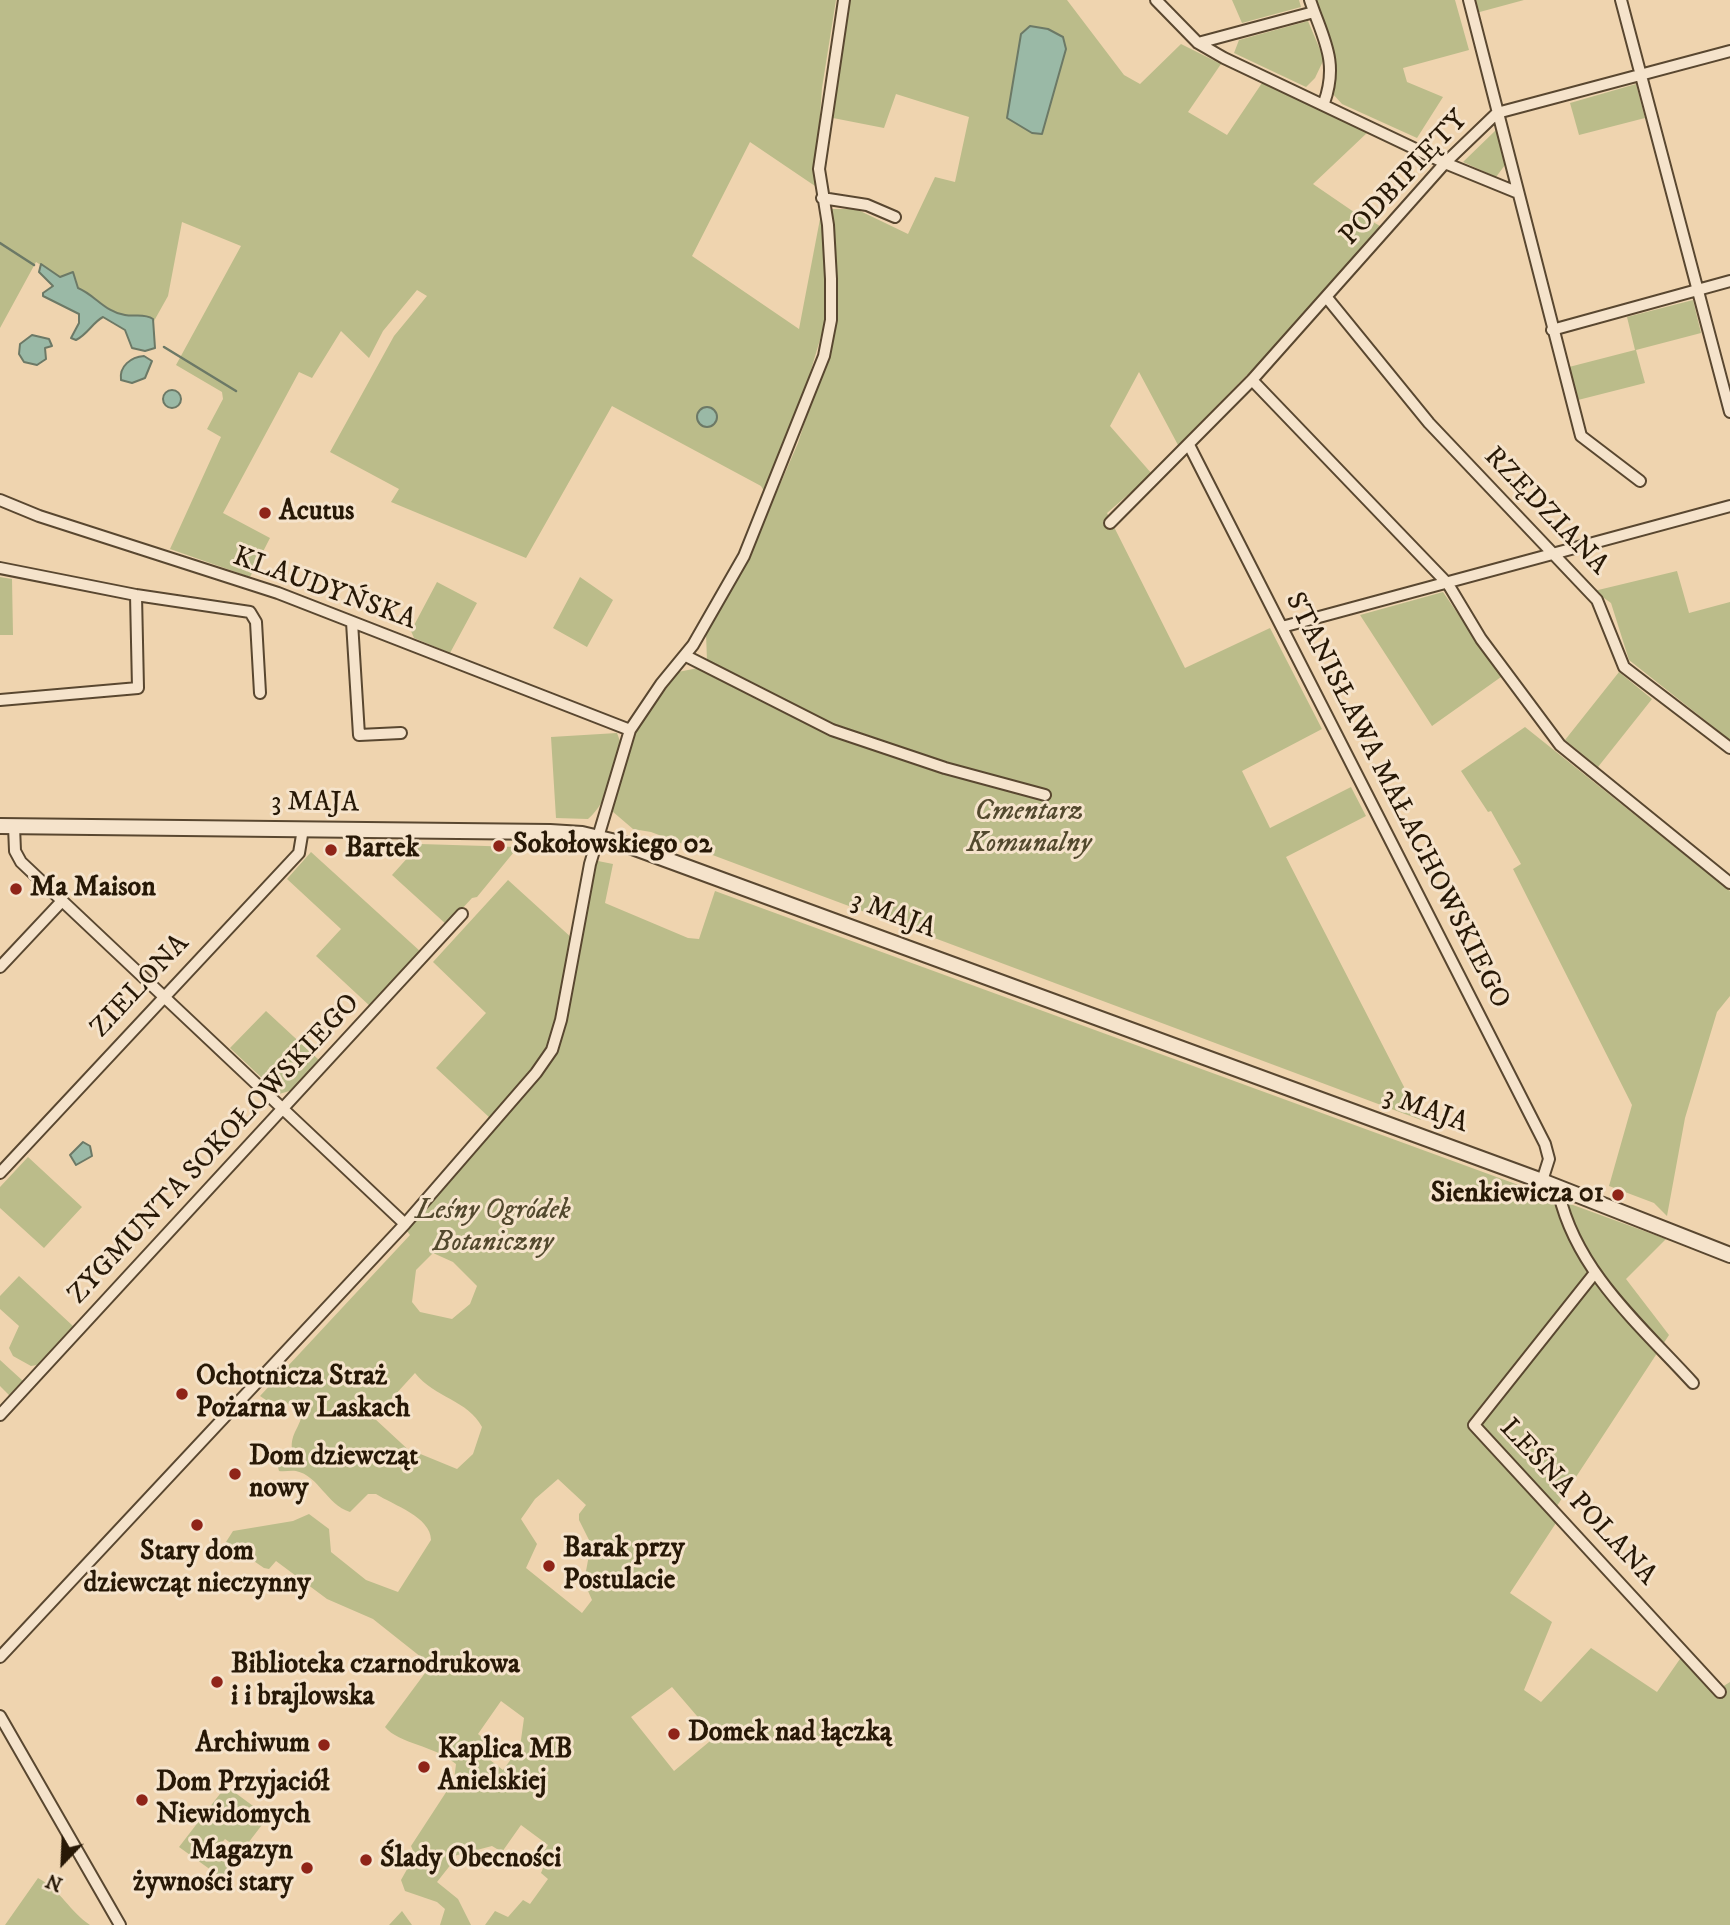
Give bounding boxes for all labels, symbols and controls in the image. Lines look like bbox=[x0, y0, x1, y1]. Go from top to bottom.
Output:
street label: PODBIPIĘTY bbox=[1334, 105, 1476, 253]
street label: RZĘDZIANA bbox=[1476, 441, 1614, 583]
place label: Acutus bbox=[279, 496, 354, 530]
marker: Acutus bbox=[257, 505, 273, 521]
street label: KLAUDYŃSKA bbox=[228, 541, 420, 639]
street label: STANISŁAWA MAŁACHOWSKIEGO bbox=[1276, 587, 1516, 1015]
street label: 3 MAJA bbox=[271, 786, 359, 822]
park label: Cmentarz Komunalny bbox=[967, 796, 1091, 862]
place label: Sokołowskiego 02 bbox=[513, 829, 712, 863]
place label: Bartek bbox=[345, 833, 419, 867]
marker: Sokołowskiego 02 bbox=[491, 838, 507, 854]
marker: Bartek bbox=[323, 842, 339, 858]
place label: Ma Maison bbox=[30, 872, 156, 906]
marker: Ma Maison bbox=[8, 881, 24, 897]
street label: 3 MAJA bbox=[846, 885, 940, 947]
street label: ZIELONA bbox=[85, 928, 197, 1046]
street label: ZYGMUNTA SOKOŁOWSKIEGO bbox=[62, 988, 368, 1312]
street label: 3 MAJA bbox=[1378, 1080, 1472, 1142]
place label: Sienkiewicza 01 bbox=[1431, 1178, 1604, 1212]
marker: Sienkiewicza 01 bbox=[1610, 1187, 1626, 1203]
park label: Leśny Ogródek Botaniczny bbox=[415, 1195, 571, 1261]
place label: Ochotnicza Straż Pożarna w Laskach bbox=[196, 1361, 410, 1427]
marker: Ochotnicza Straż Pożarna w Laskach bbox=[174, 1386, 190, 1402]
street label: LEŚNA POLANA bbox=[1491, 1413, 1663, 1593]
place label: Dom dziewcząt nowy bbox=[249, 1441, 418, 1507]
marker: Dom dziewcząt nowy bbox=[227, 1466, 243, 1482]
marker: Stary dom dziewcząt nieczynny bbox=[189, 1517, 205, 1533]
place label: Barak przy Postulacie bbox=[563, 1533, 685, 1599]
place label: Stary dom dziewcząt nieczynny bbox=[84, 1536, 310, 1602]
marker: Barak przy Postulacie bbox=[541, 1558, 557, 1574]
place label: Biblioteka czarnodrukowa i i brajlowska bbox=[231, 1649, 520, 1715]
marker: Biblioteka czarnodrukowa i i brajlowska bbox=[209, 1674, 225, 1690]
place label: Domek nad łączką bbox=[688, 1717, 892, 1751]
marker: Domek nad łączką bbox=[666, 1726, 682, 1742]
place label: Archiwum bbox=[195, 1728, 310, 1762]
place label: Kaplica MB Anielskiej bbox=[438, 1734, 572, 1800]
marker: Archiwum bbox=[316, 1737, 332, 1753]
marker: Kaplica MB Anielskiej bbox=[416, 1759, 432, 1775]
place label: Dom Przyjaciół Niewidomych bbox=[156, 1767, 329, 1833]
marker: Dom Przyjaciół Niewidomych bbox=[134, 1792, 150, 1808]
north arrow bbox=[28, 1827, 98, 1897]
place label: Magazyn żywności stary bbox=[133, 1835, 293, 1901]
place label: Ślady Obecności bbox=[380, 1843, 561, 1877]
marker: Ślady Obecności bbox=[358, 1852, 374, 1868]
marker: Magazyn żywności stary bbox=[299, 1860, 315, 1876]
text: N bbox=[43, 1868, 66, 1895]

